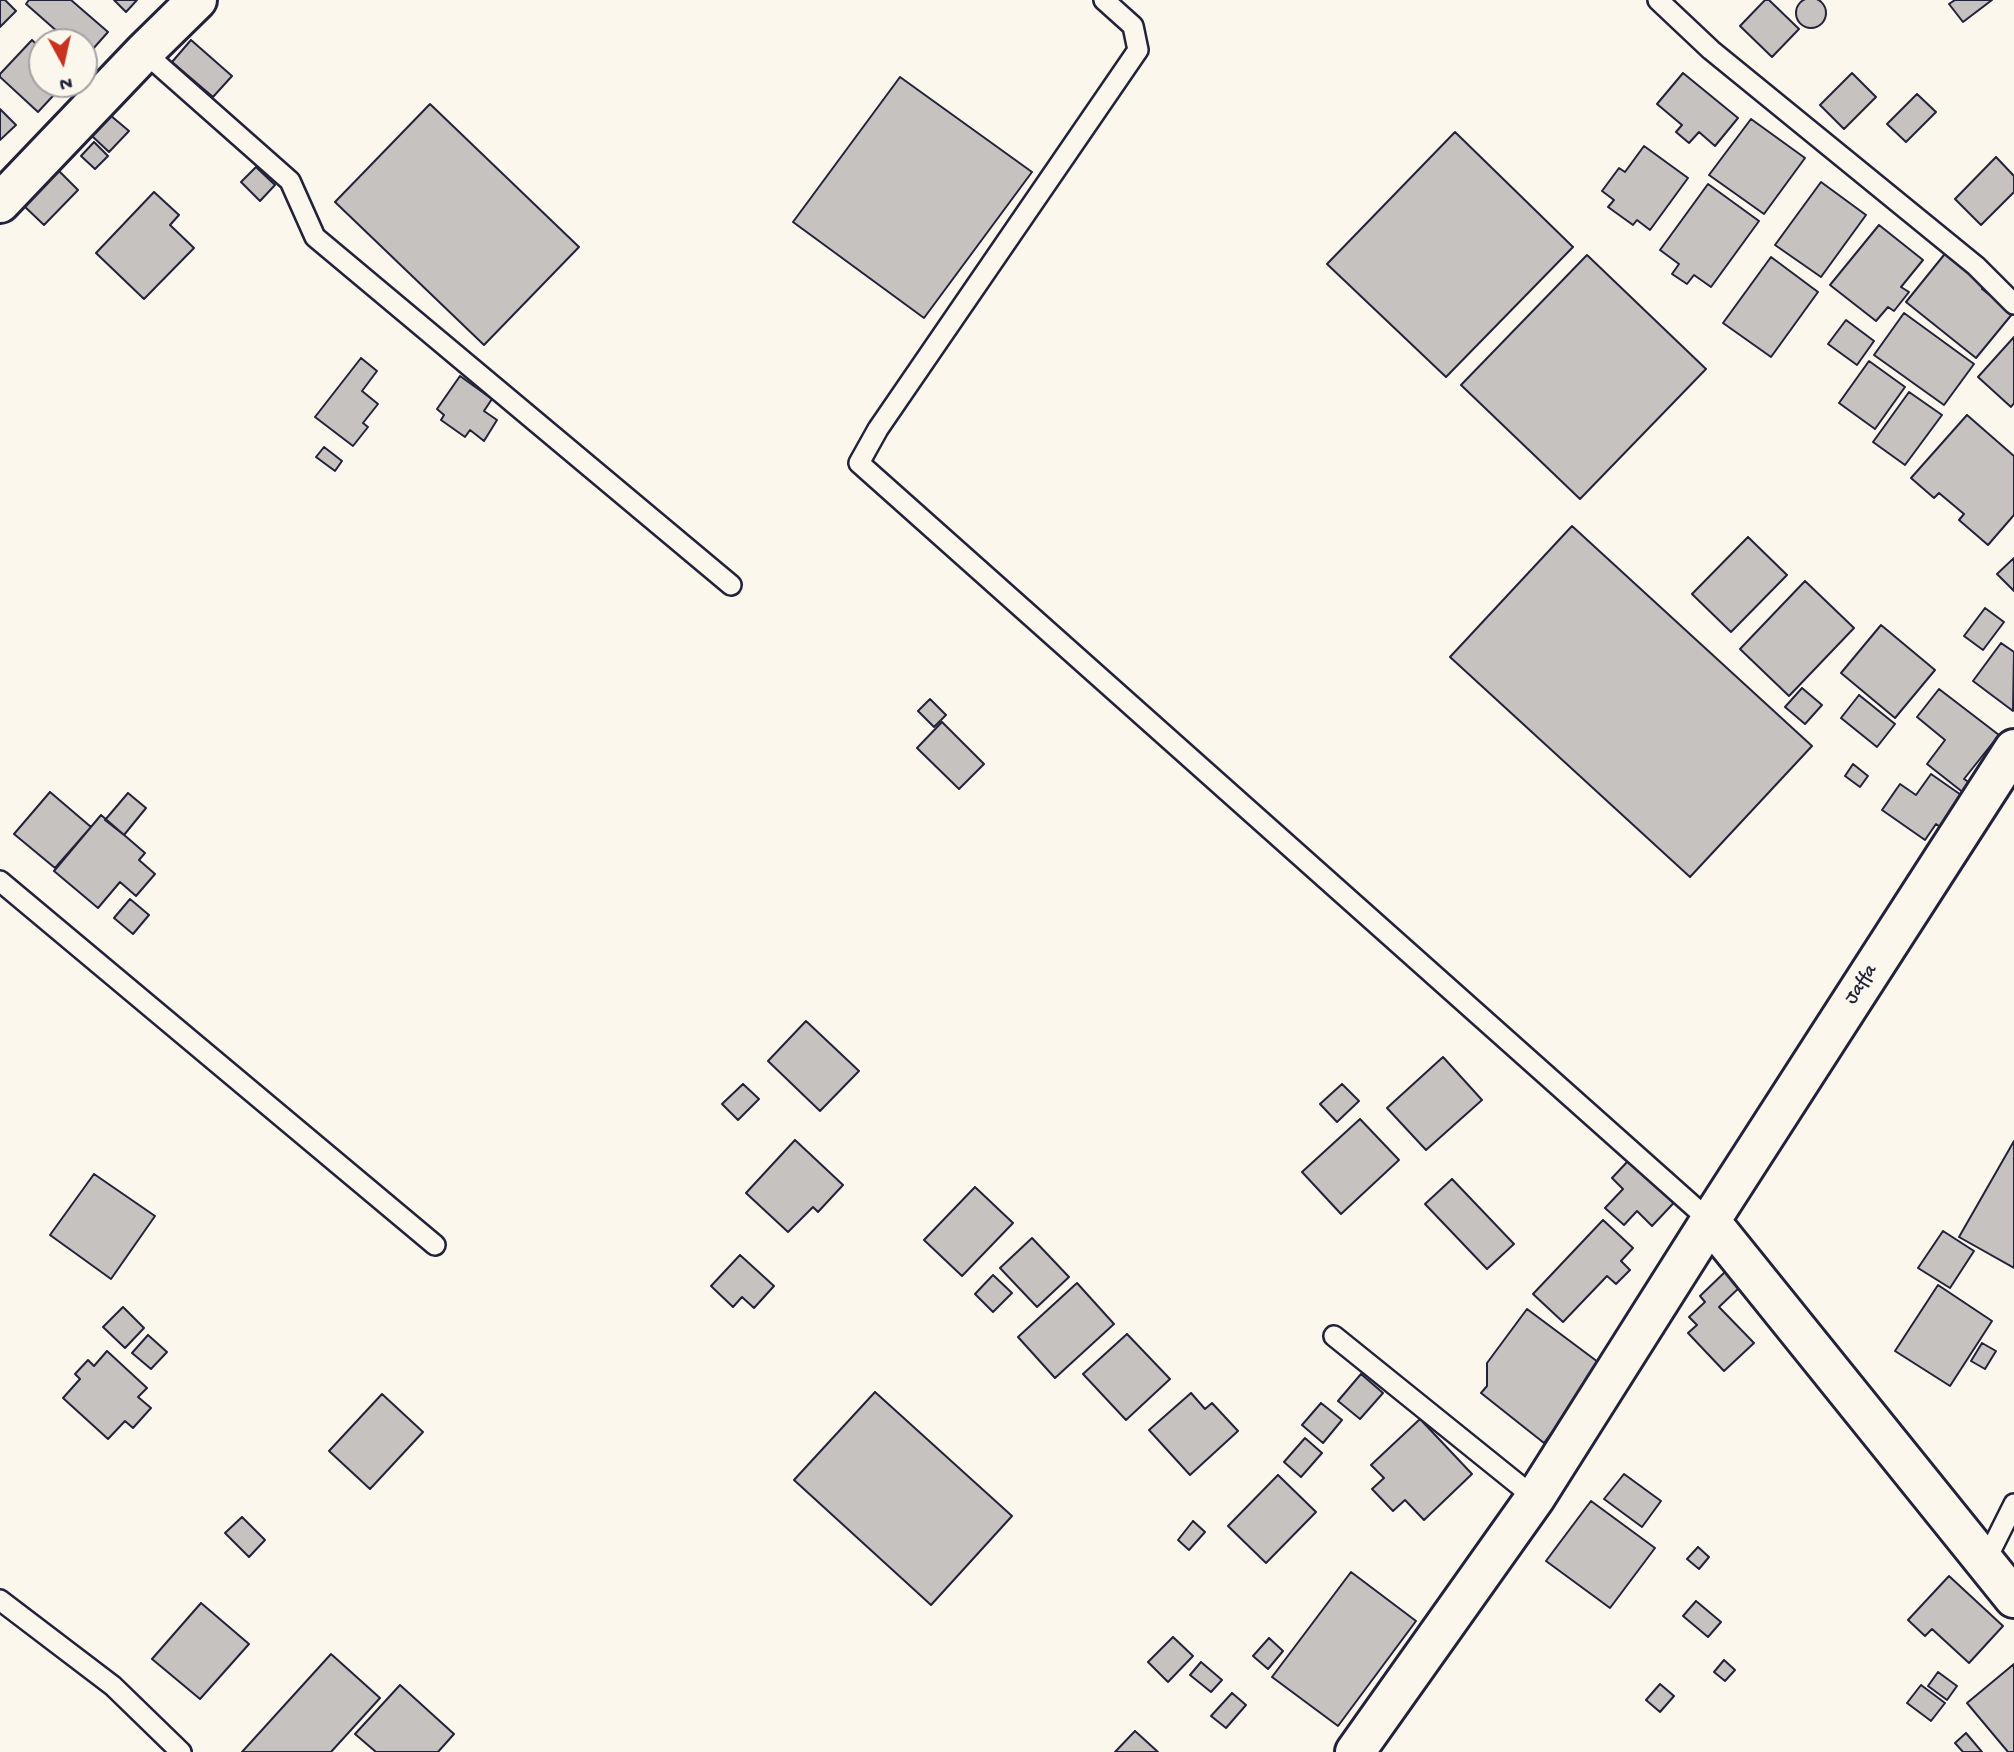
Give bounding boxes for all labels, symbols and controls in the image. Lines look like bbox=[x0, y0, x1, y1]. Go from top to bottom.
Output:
north arrow bbox=[28, 28, 98, 98]
text: N bbox=[58, 70, 73, 95]
street label: Jaffa bbox=[1841, 961, 1883, 1009]

